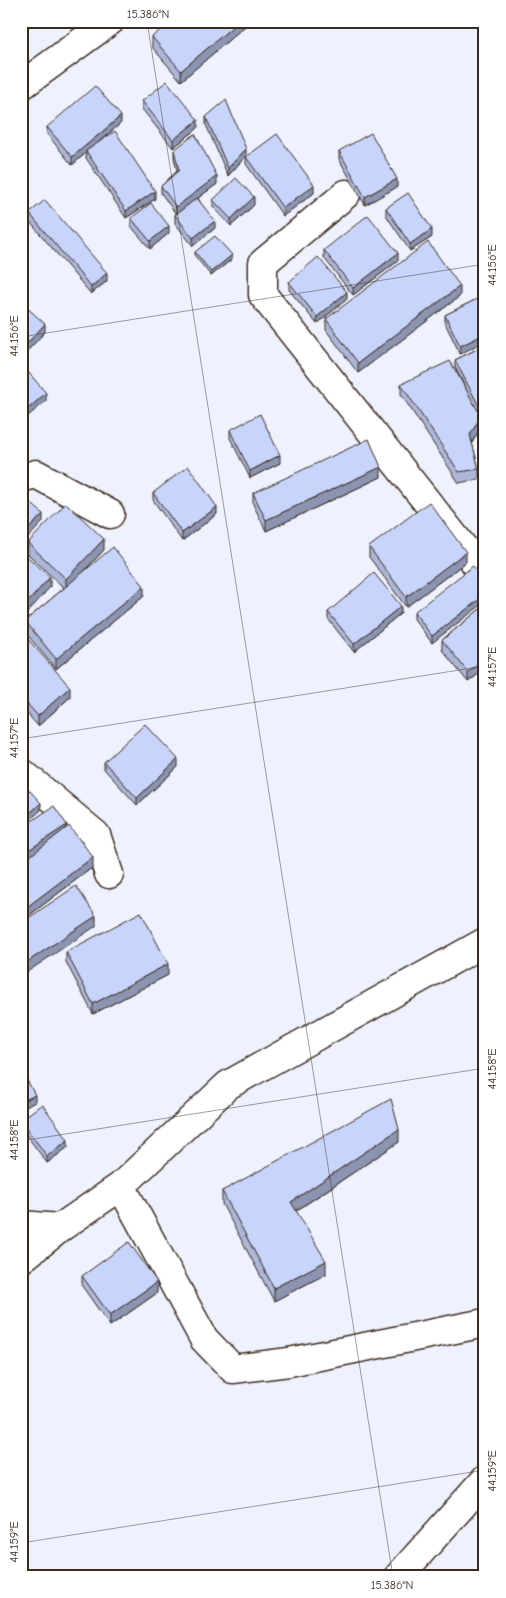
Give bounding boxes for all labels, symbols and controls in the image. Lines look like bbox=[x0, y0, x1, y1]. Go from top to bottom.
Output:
text: 15.386°N bbox=[127, 7, 169, 21]
text: 44.156°E bbox=[485, 244, 499, 286]
text: 44.156°E bbox=[7, 315, 21, 357]
text: 44.157°E bbox=[485, 647, 499, 687]
text: 44.157°E bbox=[7, 718, 21, 758]
text: 44.158°E bbox=[485, 1048, 499, 1090]
text: 44.158°E bbox=[7, 1119, 21, 1161]
text: 44.159°E bbox=[485, 1450, 499, 1492]
text: 44.159°E bbox=[7, 1521, 21, 1563]
text: 15.386°N bbox=[371, 1578, 413, 1592]

